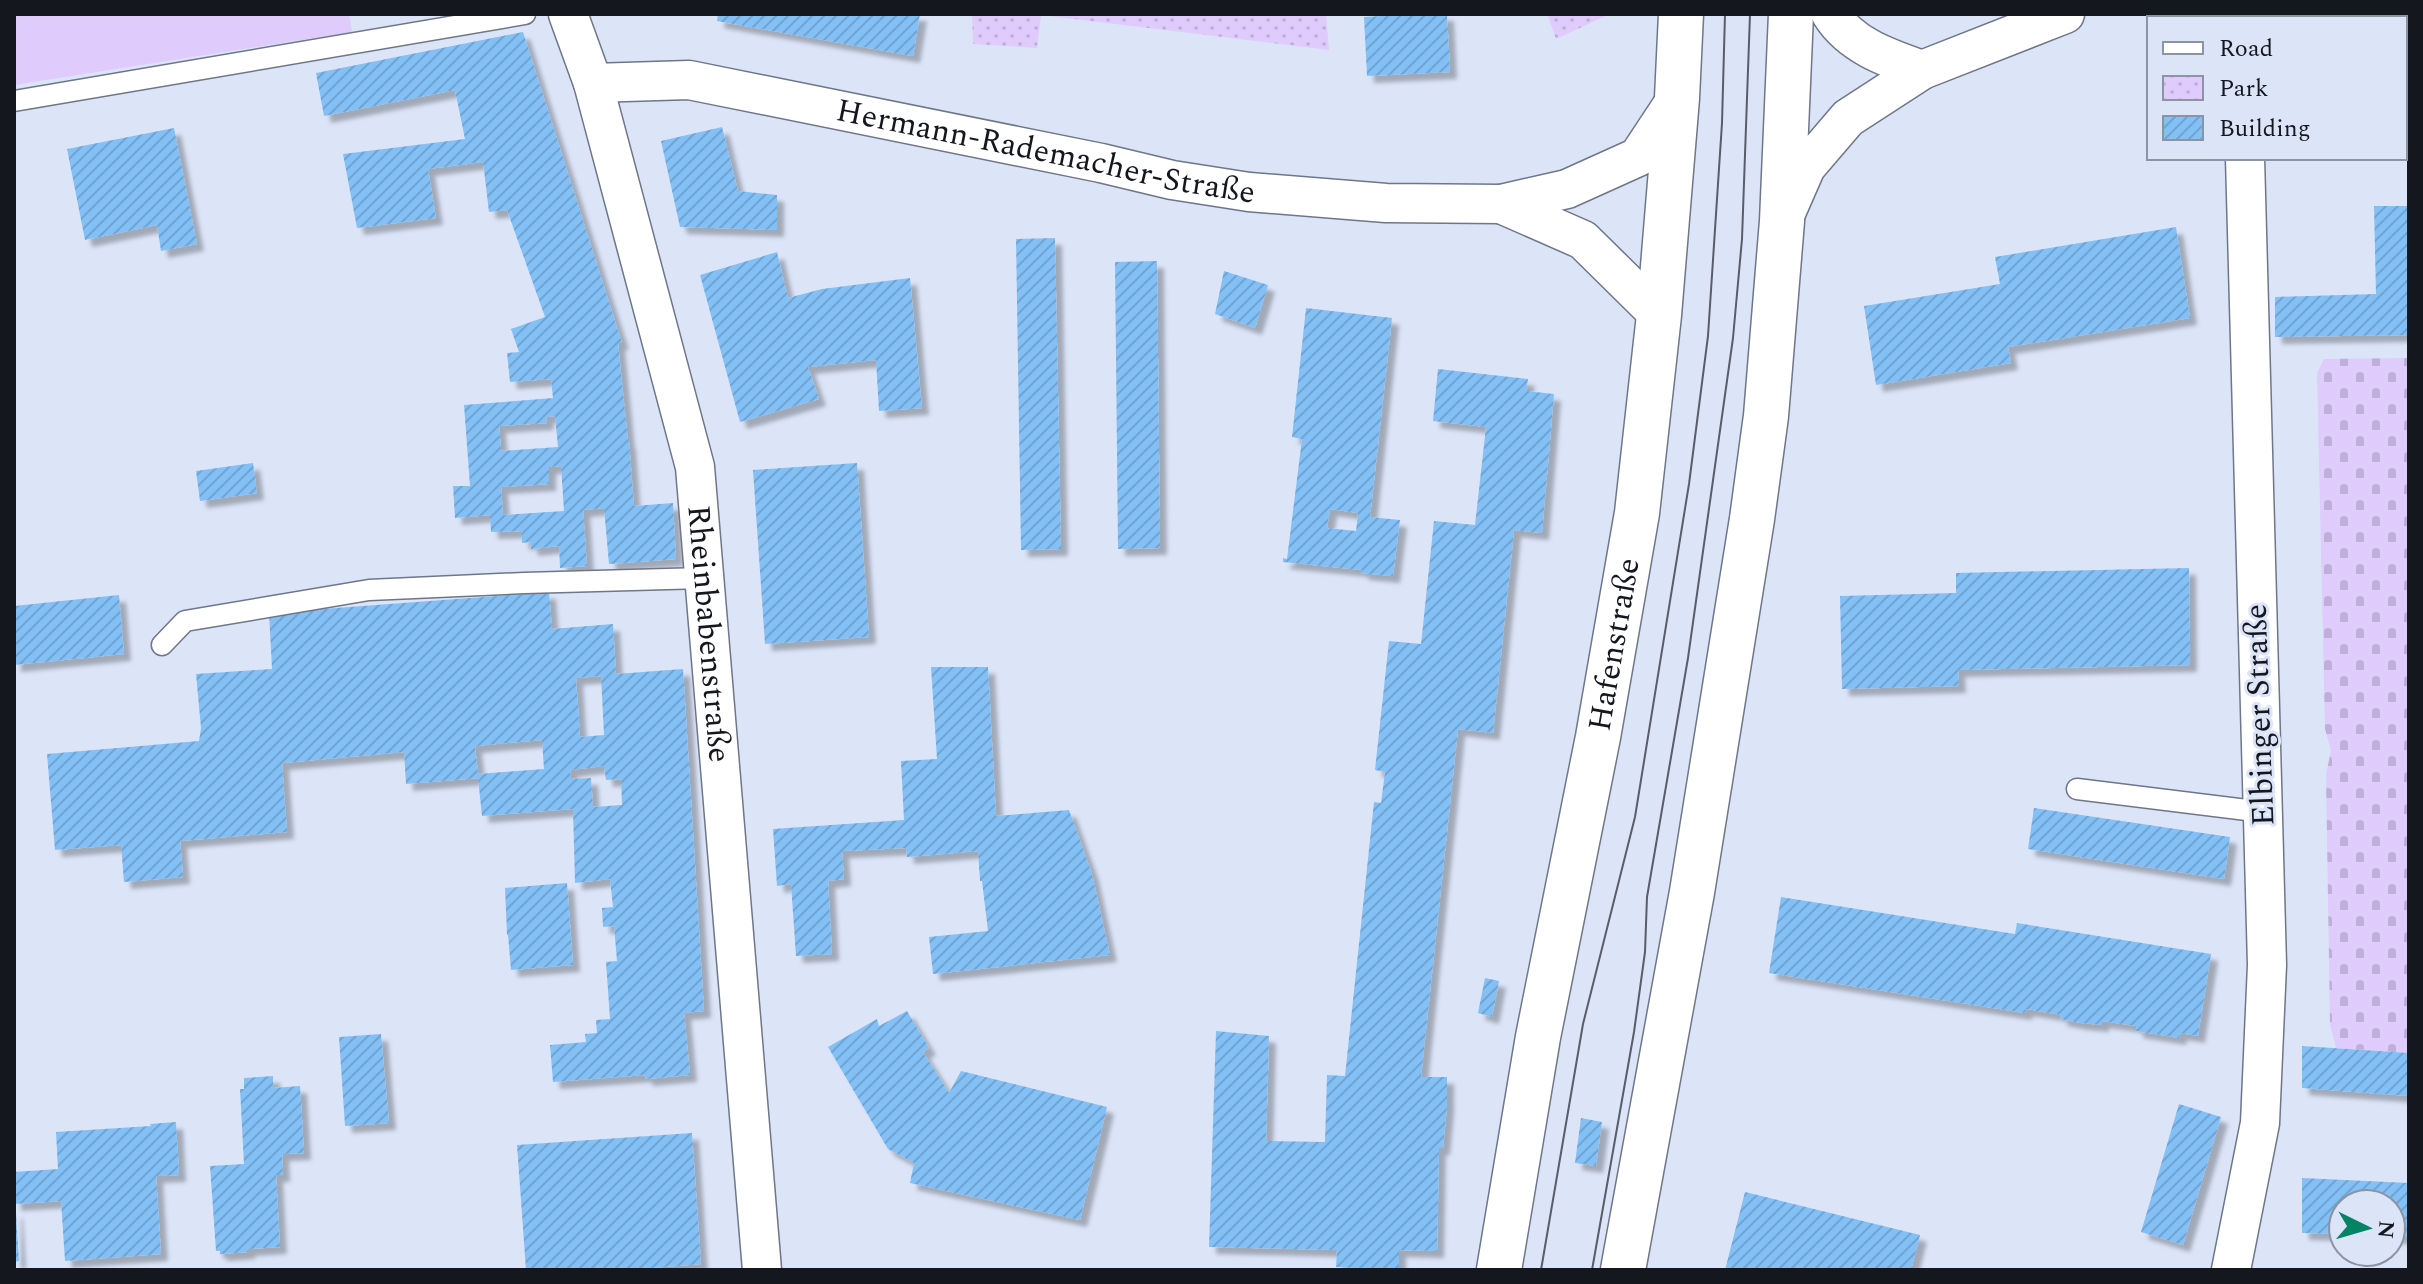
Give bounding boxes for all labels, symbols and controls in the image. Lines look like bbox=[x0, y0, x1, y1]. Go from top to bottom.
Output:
legend bbox=[2147, 16, 2407, 160]
text: Road bbox=[2219, 31, 2273, 67]
text: Park bbox=[2219, 71, 2269, 107]
street label: Hermann-Rademacher-Straße bbox=[832, 86, 1259, 217]
text: Building bbox=[2219, 111, 2311, 147]
street label: Rheinbabenstraße bbox=[674, 503, 744, 764]
street label: Hafenstraße bbox=[1575, 554, 1653, 735]
street label: Elbinger Straße bbox=[2232, 603, 2288, 827]
north arrow bbox=[2327, 1188, 2407, 1268]
text: N bbox=[2368, 1219, 2403, 1240]

